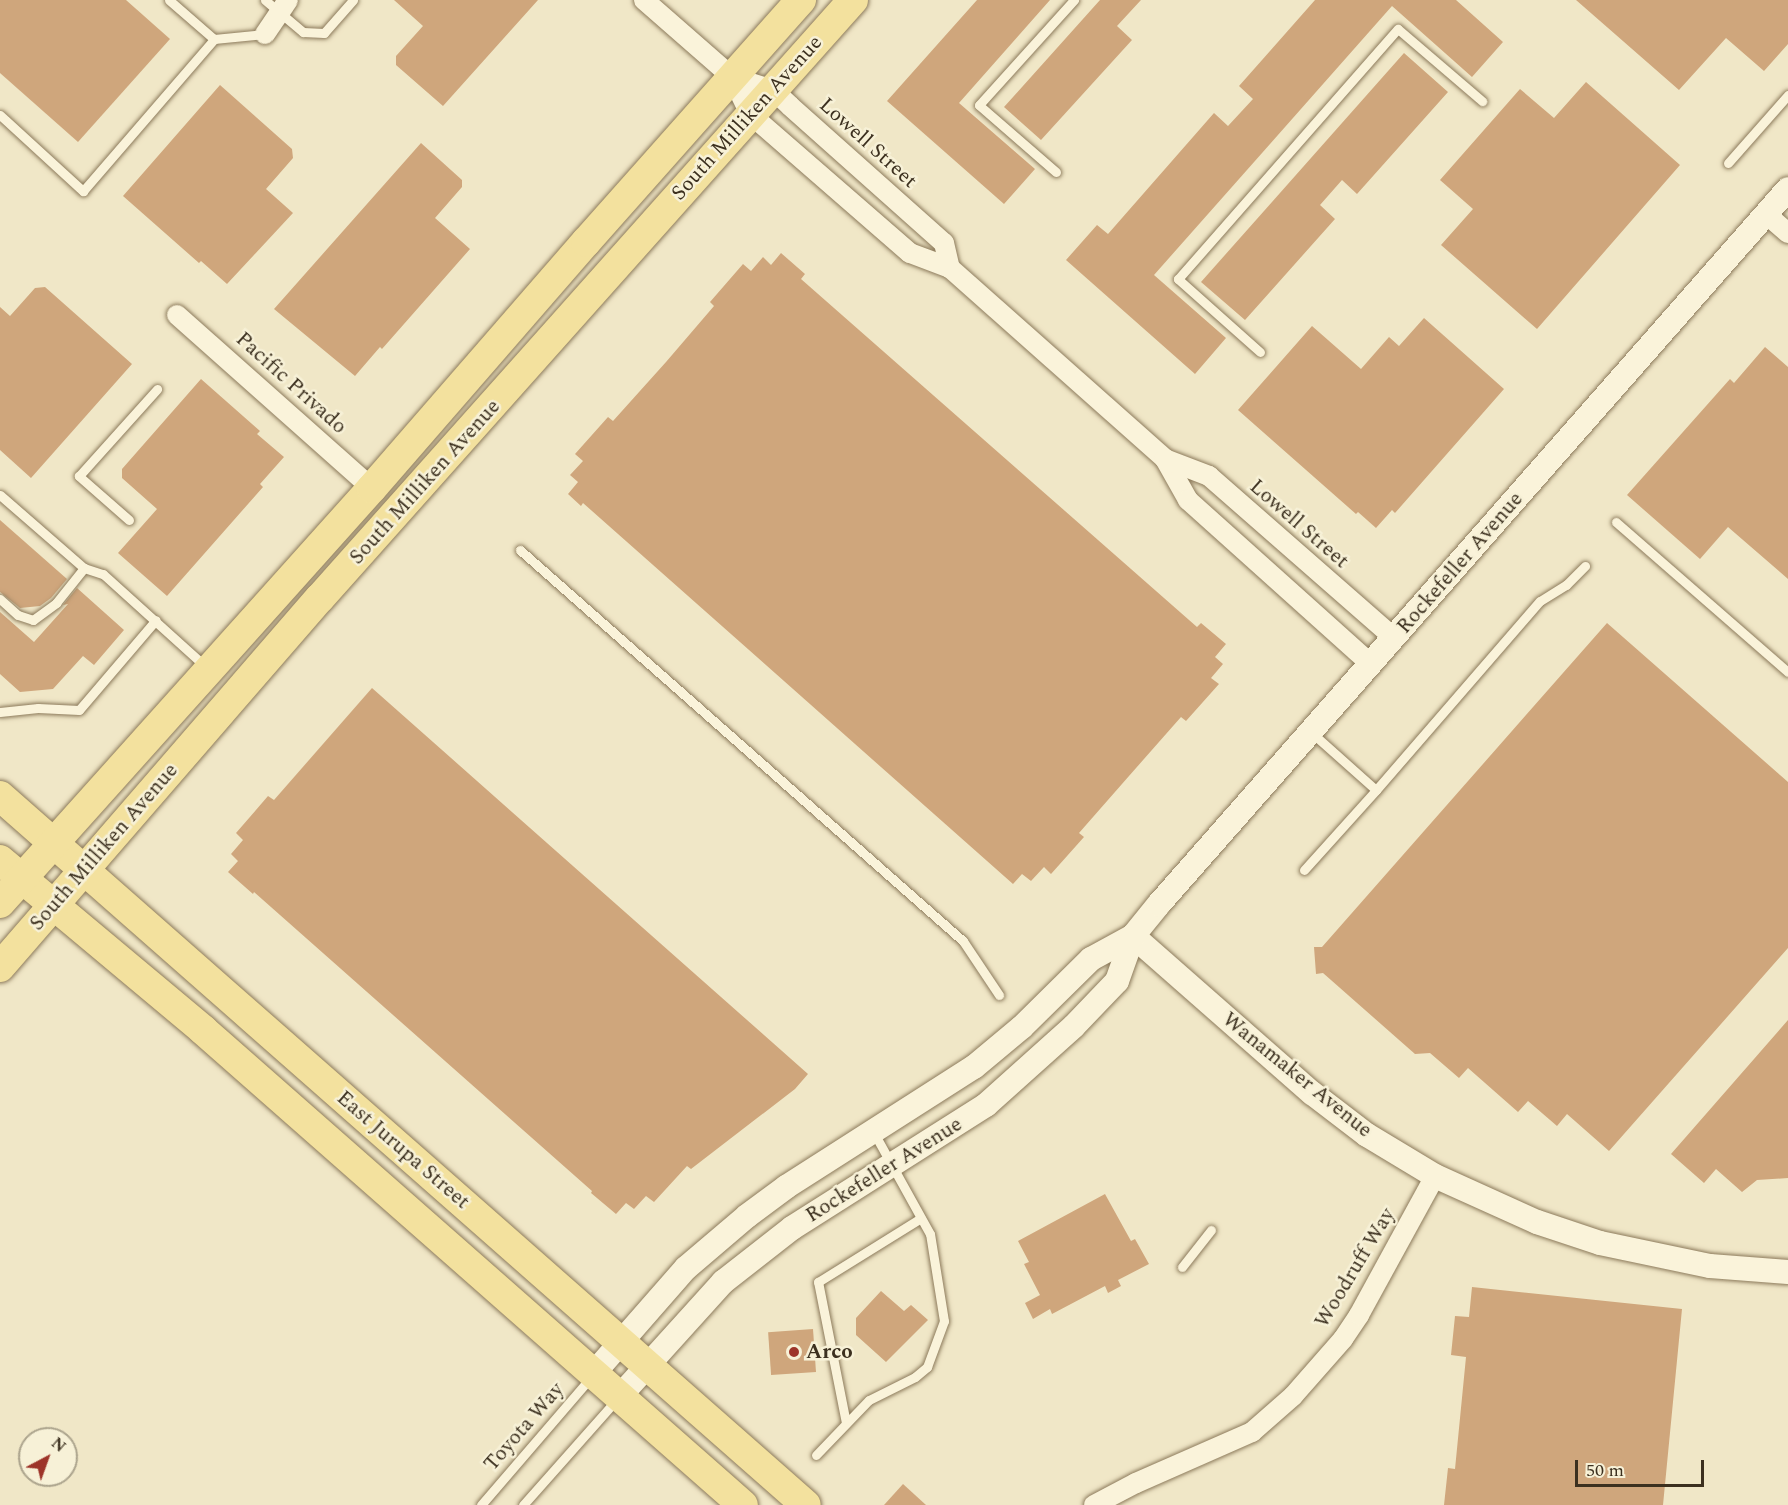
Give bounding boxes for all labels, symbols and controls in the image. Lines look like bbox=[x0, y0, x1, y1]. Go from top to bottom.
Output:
street label: South Milliken Avenue bbox=[666, 30, 828, 206]
street label: Lowell Street bbox=[814, 92, 922, 194]
street label: Pacific Privado bbox=[230, 327, 352, 439]
street label: South Milliken Avenue bbox=[344, 394, 506, 570]
street label: Lowell Street bbox=[1244, 474, 1354, 574]
street label: Rockefeller Avenue bbox=[1392, 487, 1528, 639]
street label: South Milliken Avenue bbox=[24, 758, 184, 936]
street label: Wanamaker Avenue bbox=[1217, 1007, 1377, 1143]
street label: East Jurupa Street bbox=[331, 1085, 475, 1215]
street label: Rockefeller Avenue bbox=[801, 1112, 967, 1228]
street label: Woodruff Way bbox=[1309, 1204, 1401, 1332]
place label: Arco bbox=[806, 1339, 853, 1365]
marker: Arco bbox=[787, 1345, 801, 1359]
street label: Toyota Way bbox=[479, 1378, 569, 1476]
north arrow bbox=[18, 1427, 78, 1487]
text: N bbox=[46, 1432, 71, 1458]
scale bar bbox=[1578, 1448, 1707, 1486]
text: 50 m bbox=[1586, 1457, 1624, 1484]

